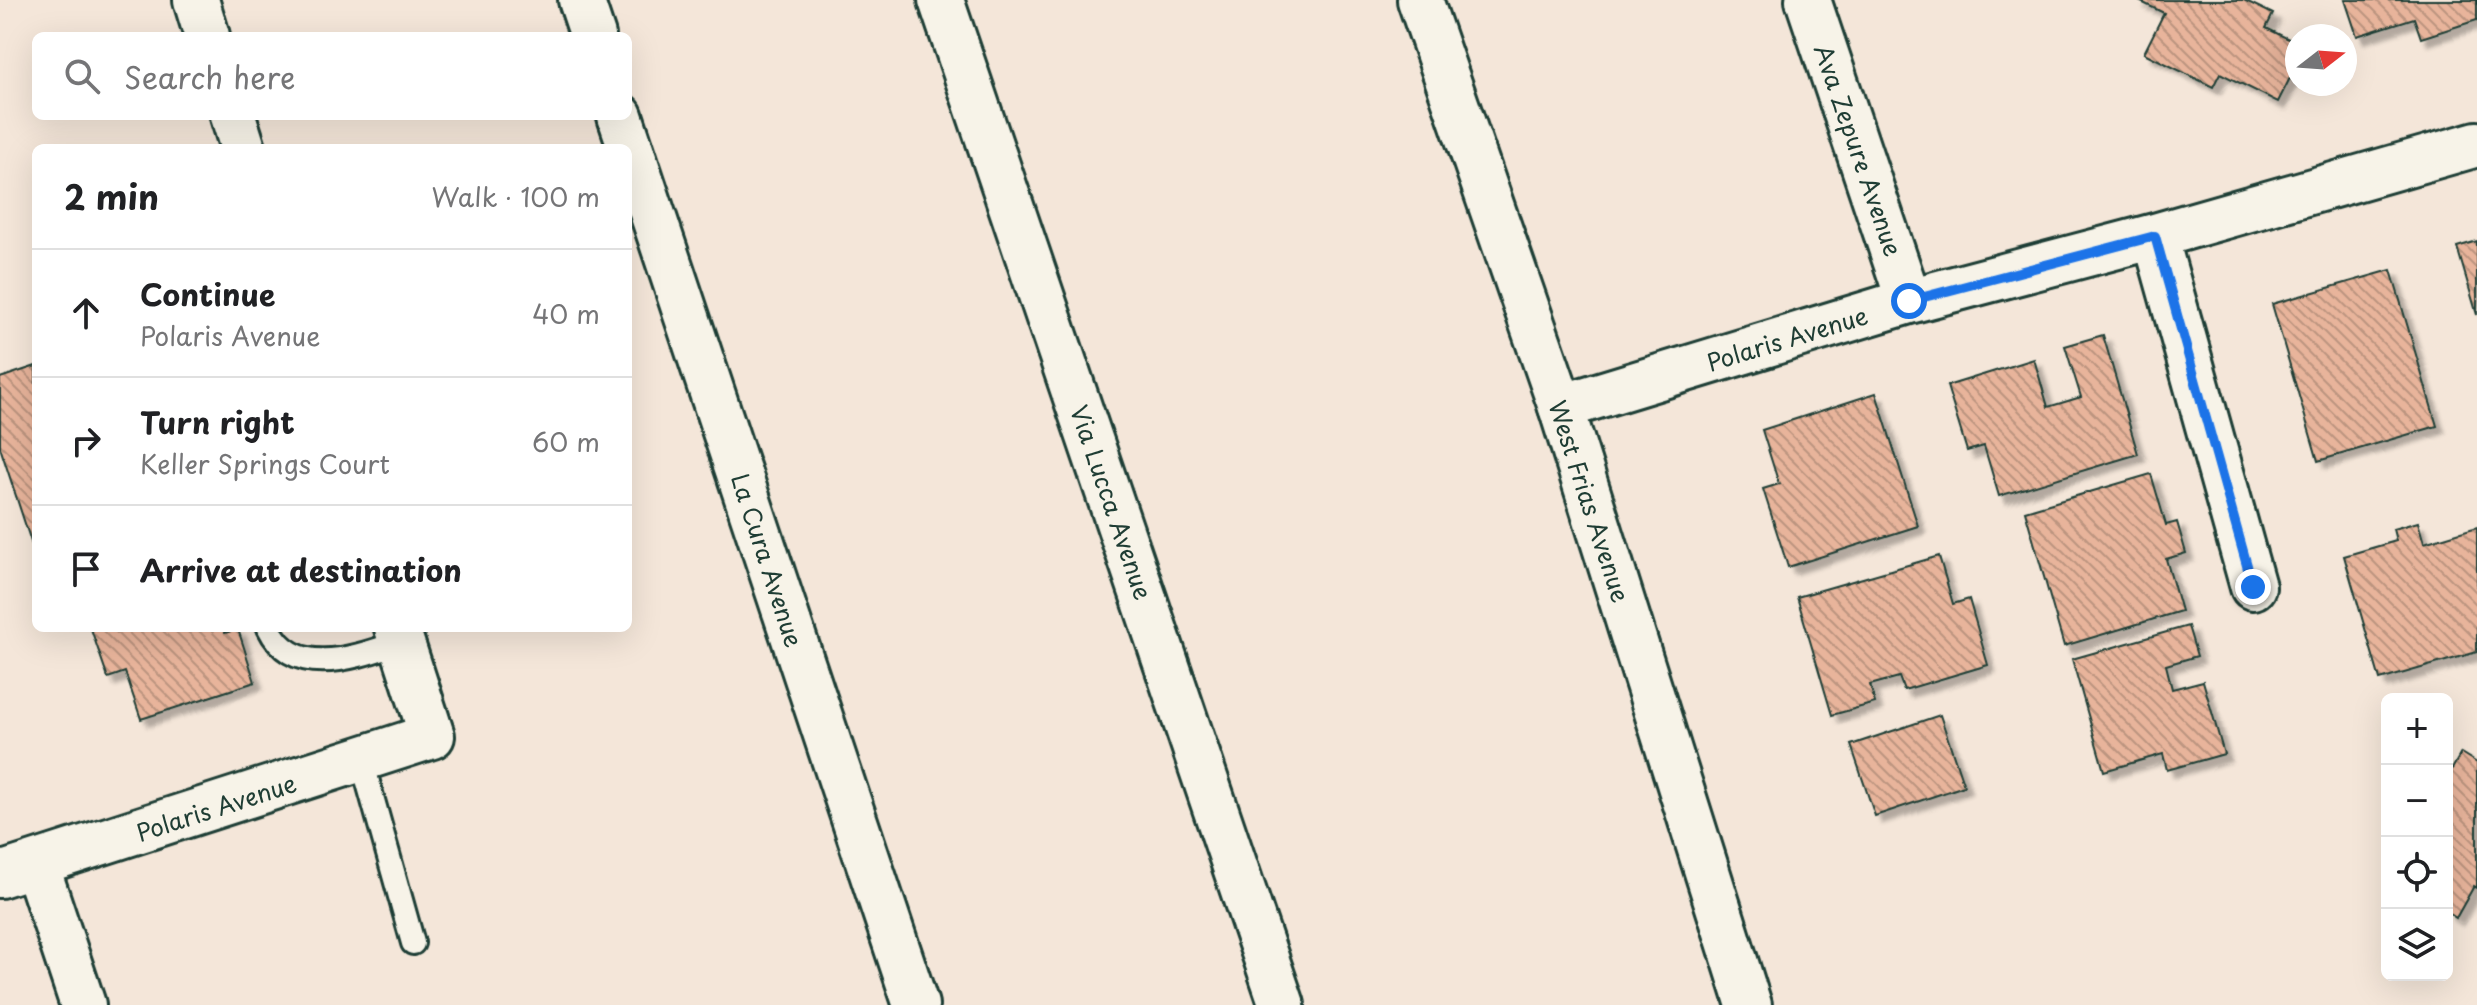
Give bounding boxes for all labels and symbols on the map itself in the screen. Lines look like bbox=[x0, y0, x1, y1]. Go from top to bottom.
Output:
north arrow bbox=[2285, 24, 2357, 96]
street label: Ava Zepure Avenue bbox=[1806, 39, 1912, 261]
route start bbox=[1891, 283, 1927, 319]
street label: Polaris Avenue bbox=[1702, 296, 1872, 380]
street label: West Frias Avenue bbox=[1540, 395, 1640, 607]
street label: Via Lucca Avenue bbox=[1062, 400, 1162, 604]
street label: La Cura Avenue bbox=[723, 468, 813, 652]
route end bbox=[2235, 569, 2271, 605]
street label: Polaris Avenue bbox=[131, 764, 301, 850]

